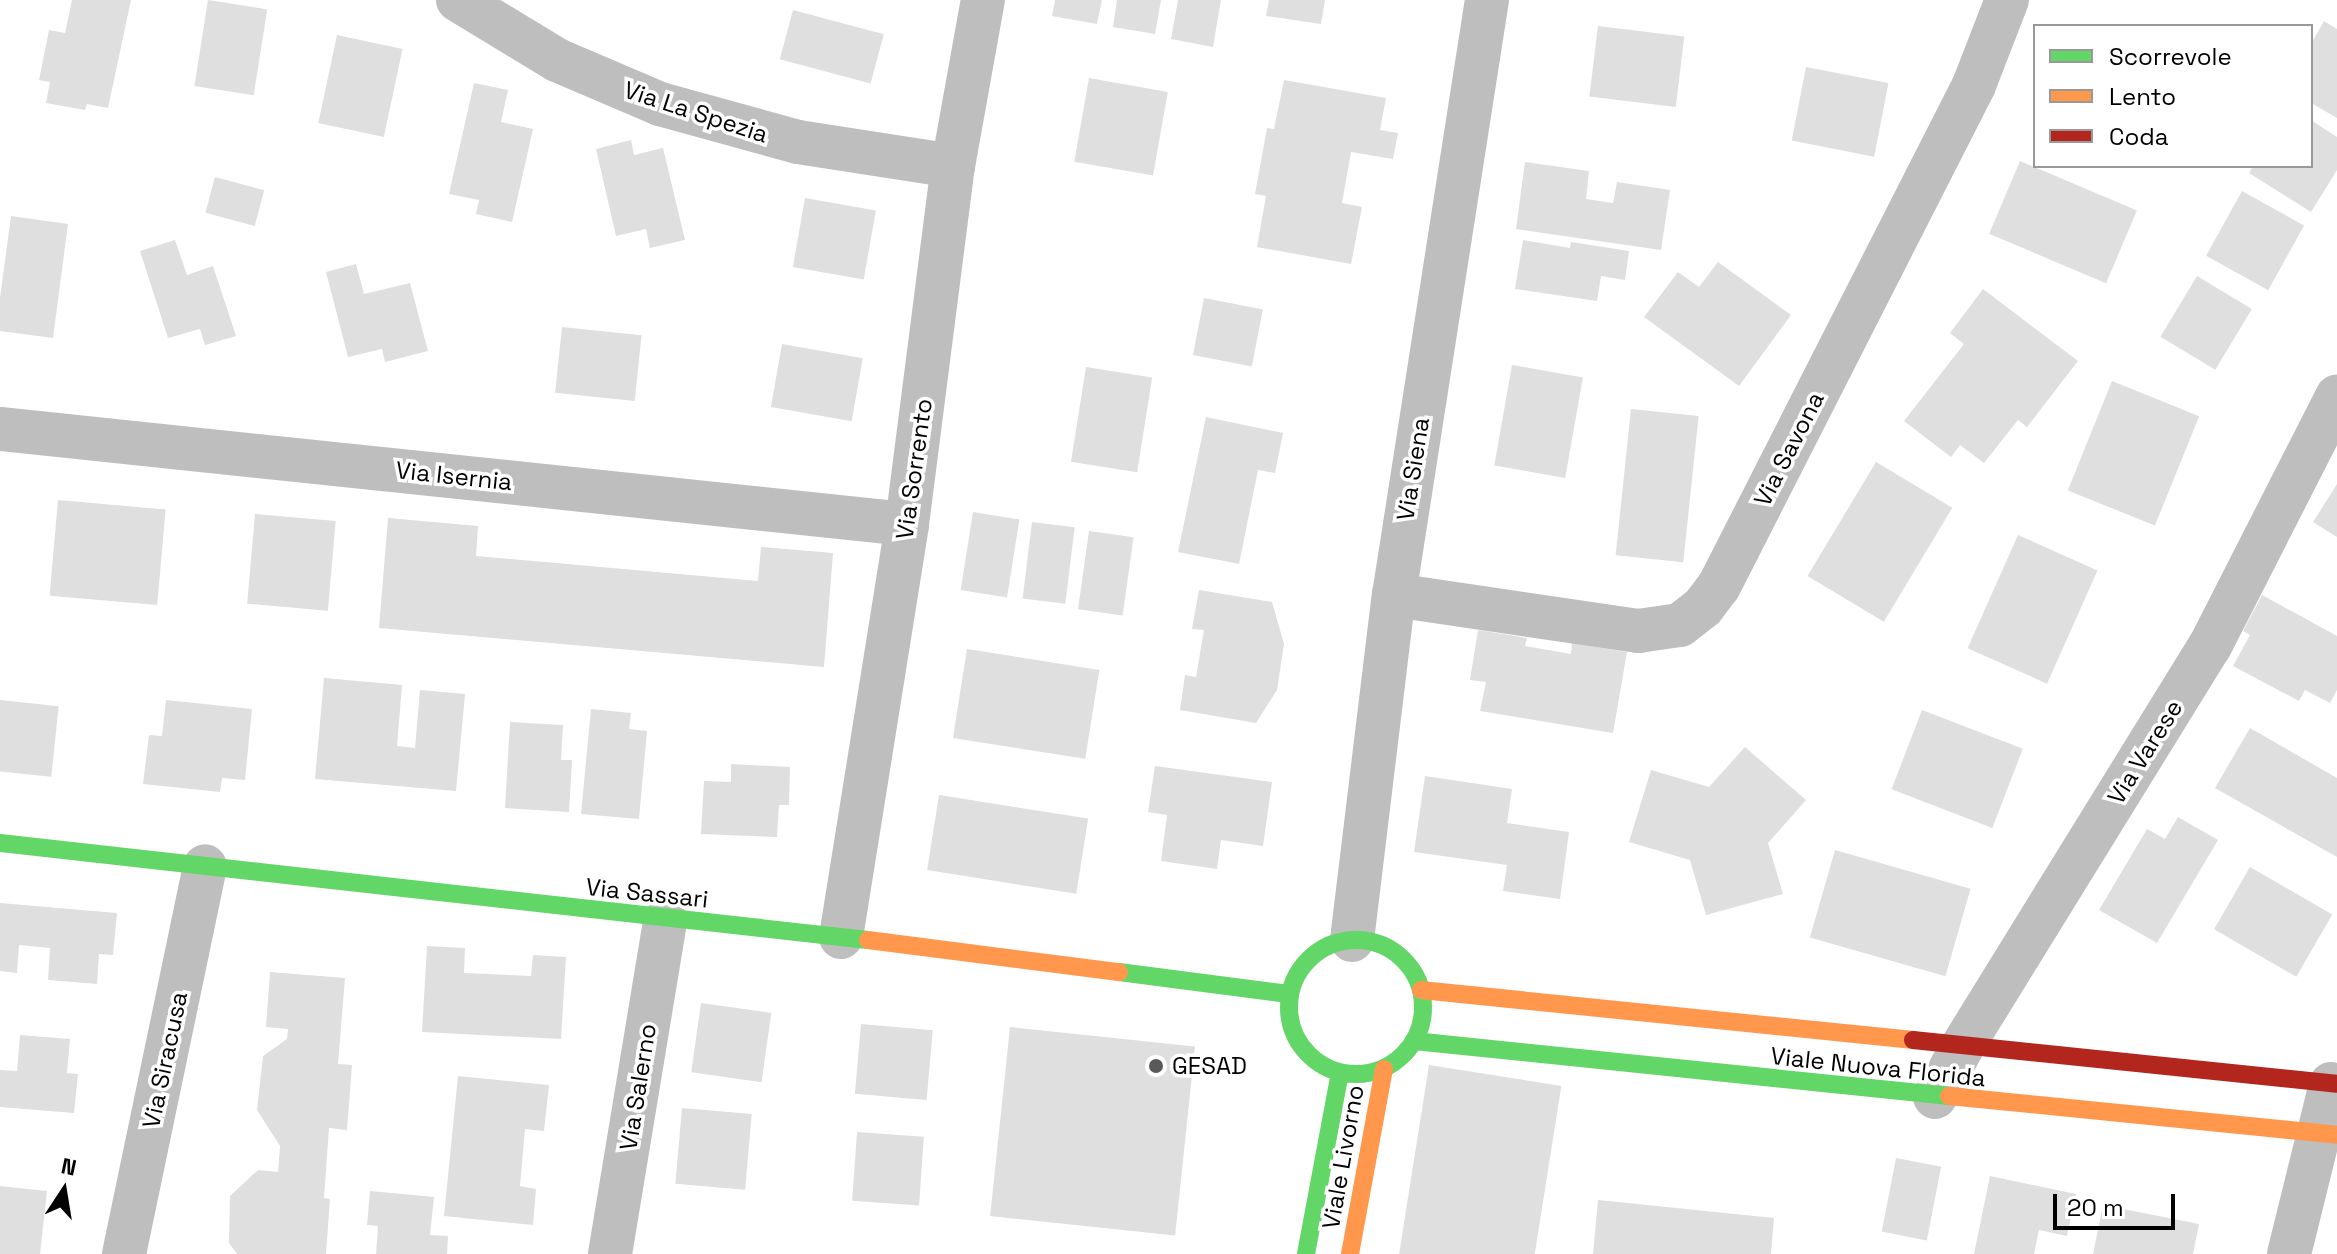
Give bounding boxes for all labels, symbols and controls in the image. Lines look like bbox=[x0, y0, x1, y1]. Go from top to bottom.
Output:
legend bbox=[2033, 24, 2313, 168]
text: Scorrevole bbox=[2109, 41, 2232, 72]
street label: Via La Spezia bbox=[620, 75, 772, 149]
text: Lento bbox=[2109, 81, 2176, 112]
text: Coda bbox=[2109, 121, 2169, 152]
street label: Via Savona bbox=[1748, 387, 1830, 511]
street label: Via Sorrento bbox=[890, 397, 938, 541]
street label: Via Siena bbox=[1391, 415, 1435, 523]
street label: Via Isernia bbox=[394, 456, 514, 496]
street label: Via Varese bbox=[2101, 694, 2189, 810]
street label: Via Sassari bbox=[584, 872, 710, 914]
street label: Via Siracusa bbox=[136, 989, 194, 1131]
street label: Via Salerno bbox=[614, 1022, 662, 1152]
street label: Viale Nuova Florida bbox=[1769, 1041, 1987, 1093]
place label: GESAD bbox=[1172, 1052, 1247, 1080]
marker: GESAD bbox=[1147, 1057, 1165, 1075]
street label: Viale Livorno bbox=[1316, 1083, 1370, 1231]
north arrow bbox=[24, 1150, 104, 1230]
text: N bbox=[59, 1151, 79, 1182]
scale bar bbox=[2057, 1178, 2179, 1228]
text: 20 m bbox=[2067, 1192, 2124, 1223]

